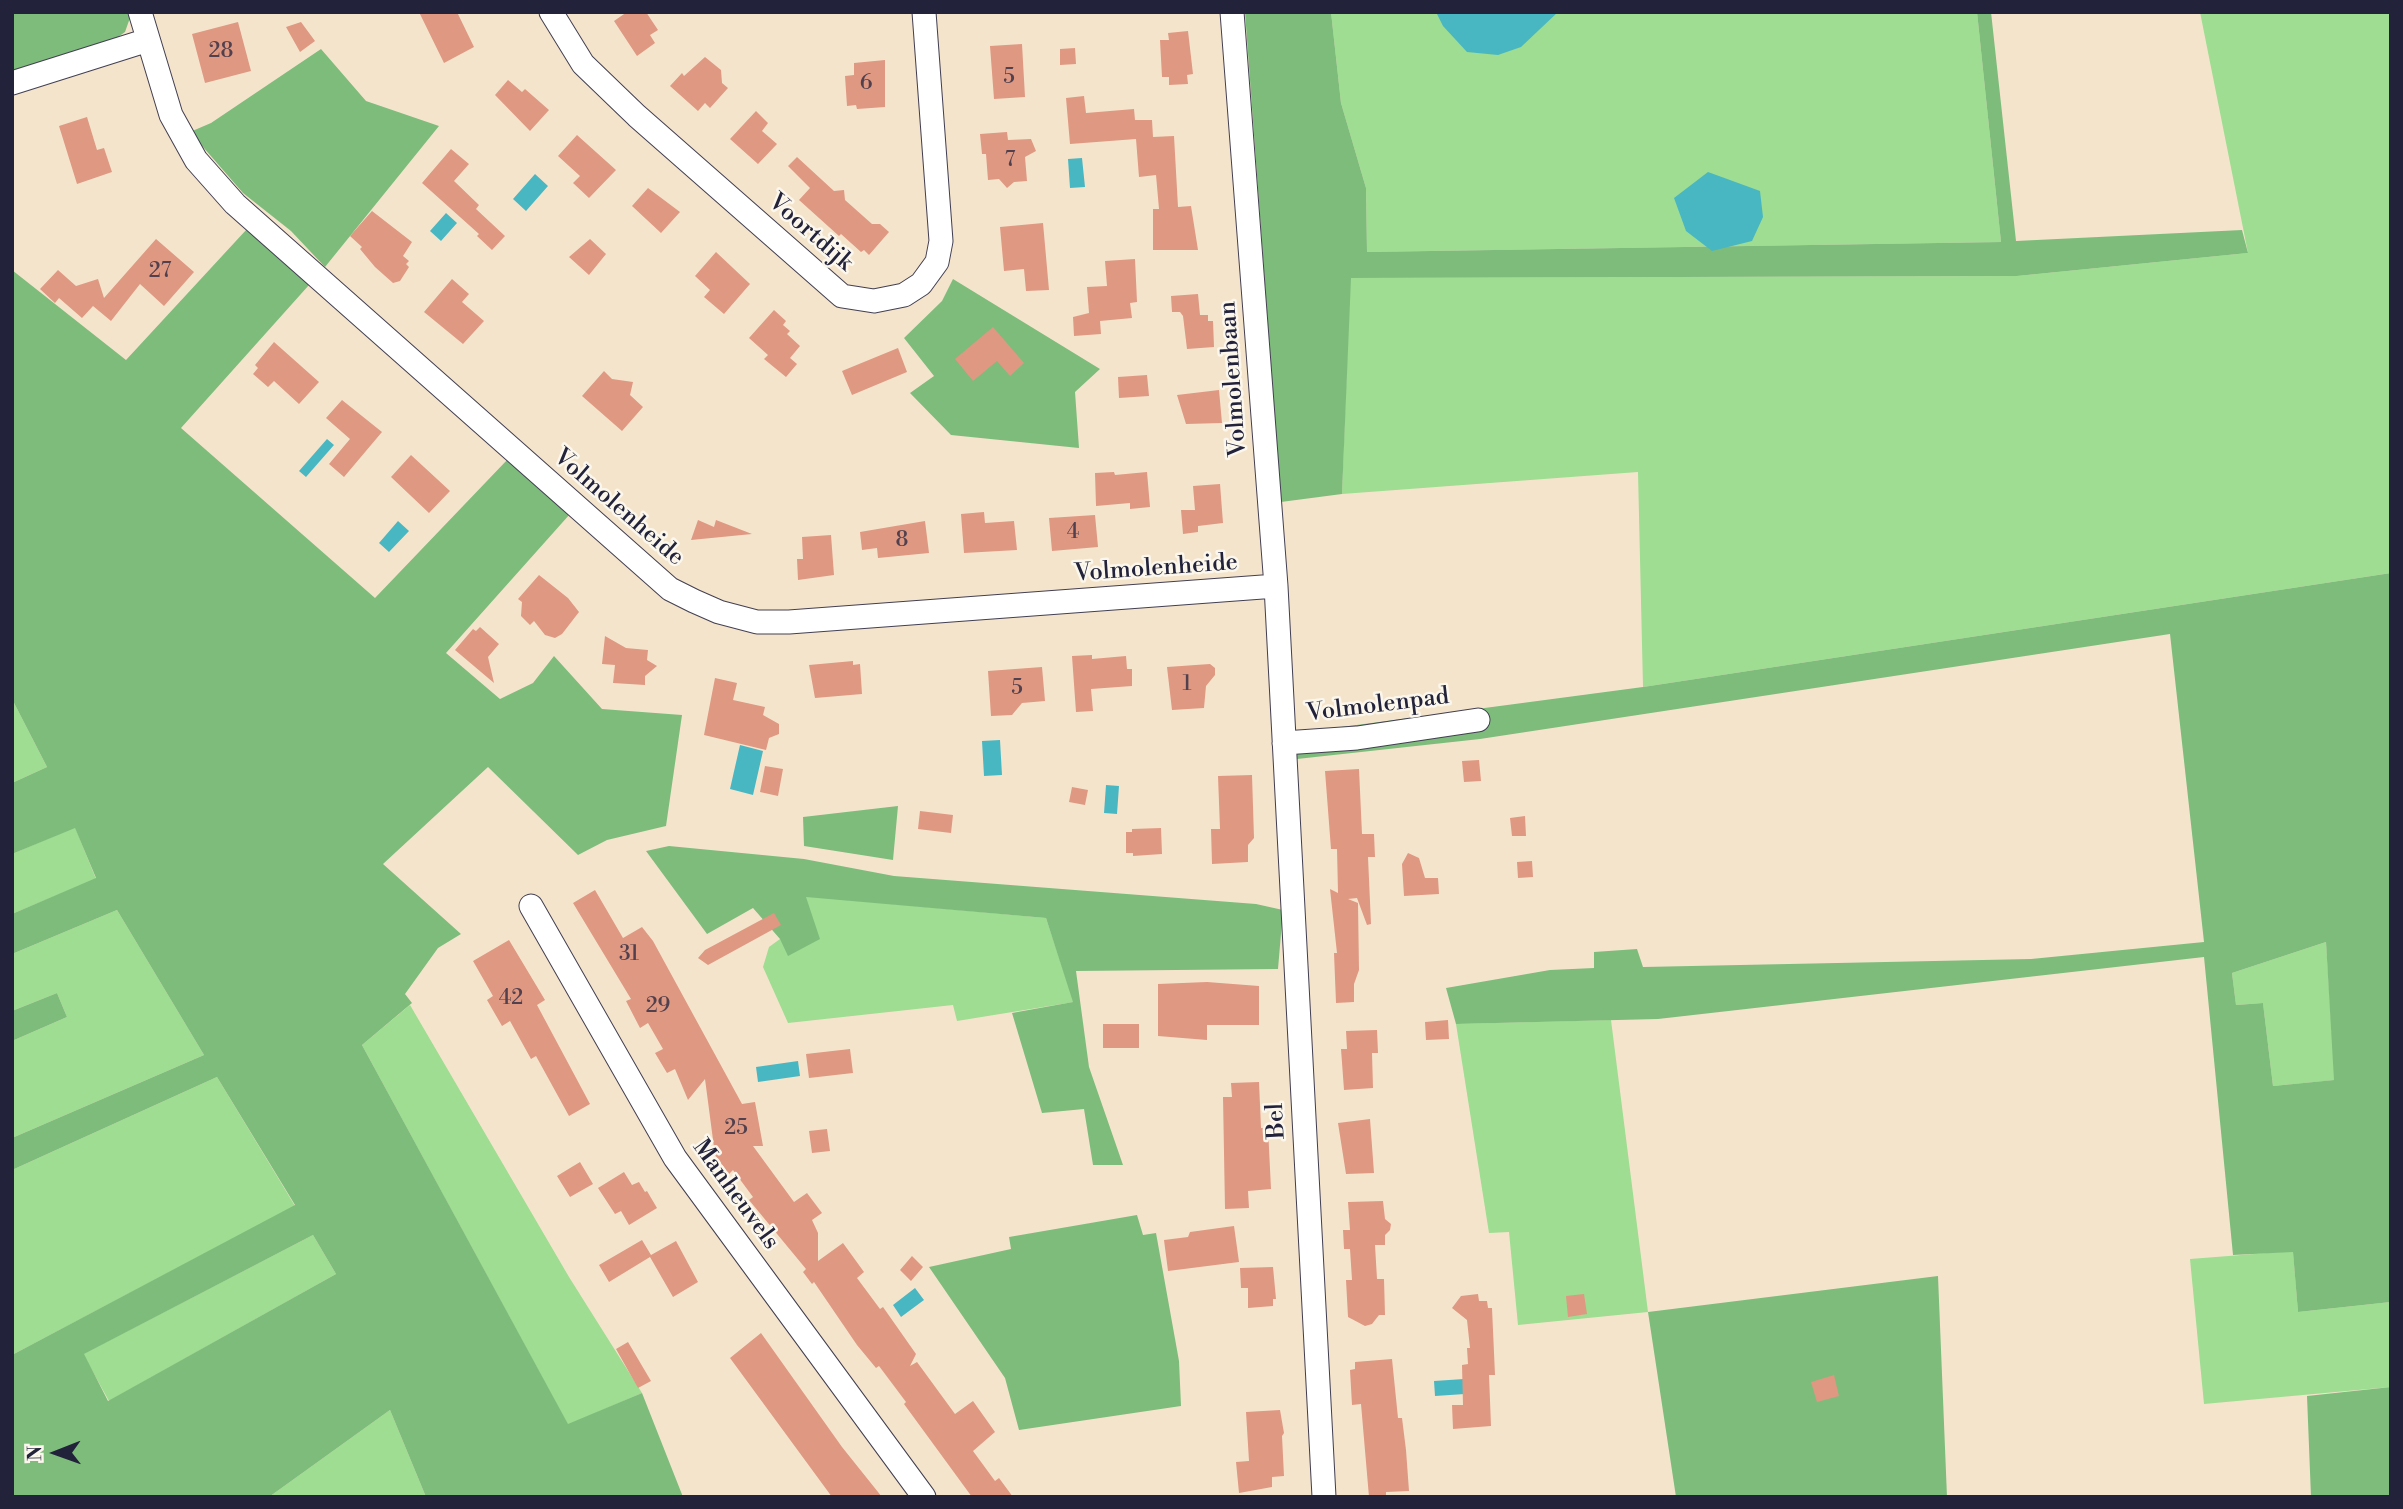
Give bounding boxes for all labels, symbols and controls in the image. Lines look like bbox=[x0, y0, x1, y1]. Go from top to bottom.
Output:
house number: 28 bbox=[209, 39, 233, 65]
house number: 5 bbox=[1003, 65, 1015, 91]
house number: 6 bbox=[860, 71, 872, 97]
house number: 7 bbox=[1005, 148, 1015, 174]
street label: Voortdijk bbox=[762, 188, 858, 278]
house number: 27 bbox=[149, 259, 171, 285]
street label: Volmolenbaan bbox=[1214, 300, 1254, 458]
street label: Volmolenheide bbox=[547, 443, 689, 573]
house number: 4 bbox=[1067, 520, 1079, 546]
house number: 8 bbox=[896, 528, 908, 554]
street label: Volmolenheide bbox=[1073, 549, 1239, 589]
house number: 1 bbox=[1182, 672, 1192, 698]
house number: 5 bbox=[1011, 676, 1023, 702]
street label: Volmolenpad bbox=[1305, 683, 1451, 729]
house number: 31 bbox=[619, 942, 639, 968]
house number: 42 bbox=[499, 986, 523, 1012]
house number: 29 bbox=[646, 994, 670, 1020]
street label: Bel bbox=[1262, 1102, 1292, 1140]
house number: 25 bbox=[724, 1116, 748, 1142]
street label: Manheuvels bbox=[685, 1134, 785, 1256]
north arrow bbox=[21, 1418, 91, 1488]
text: N bbox=[23, 1446, 47, 1461]

